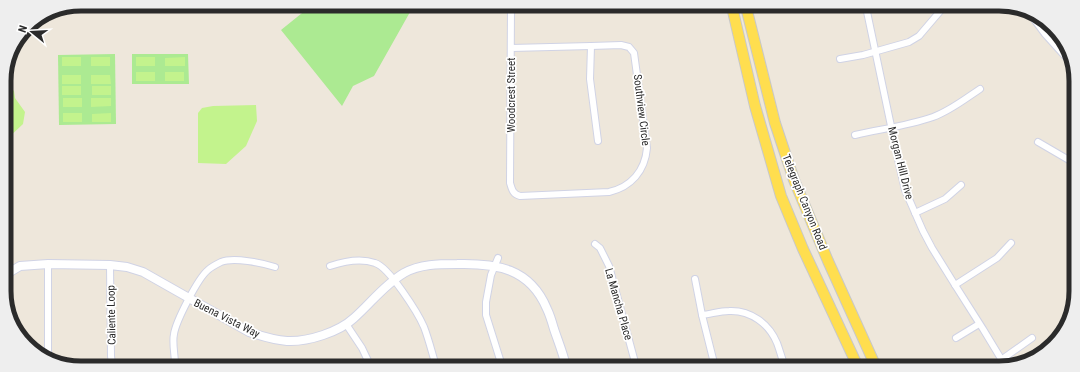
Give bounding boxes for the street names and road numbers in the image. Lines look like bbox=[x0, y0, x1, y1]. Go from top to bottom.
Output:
street label: Woodcrest Street bbox=[505, 58, 518, 132]
street label: Southview Circle bbox=[631, 74, 652, 147]
street label: Morgan Hill Drive bbox=[885, 125, 916, 201]
street label: Telegraph Canyon Road bbox=[779, 153, 830, 252]
street label: La Mancha Place bbox=[602, 267, 635, 342]
street label: Caliente Loop bbox=[104, 285, 119, 345]
street label: Buena Vista Way bbox=[192, 296, 262, 341]

